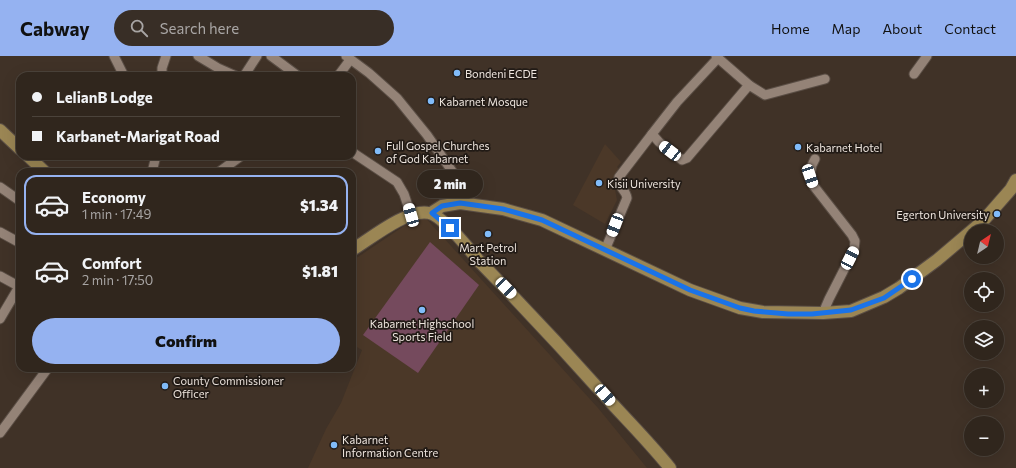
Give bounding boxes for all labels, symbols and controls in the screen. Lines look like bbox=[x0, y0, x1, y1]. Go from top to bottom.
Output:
search box bbox=[114, 10, 394, 46]
text: Cabway bbox=[20, 17, 90, 40]
icon: search bbox=[128, 17, 150, 39]
text: Search here bbox=[160, 19, 239, 37]
text: Home bbox=[771, 20, 810, 37]
text: Map bbox=[832, 20, 860, 37]
text: About bbox=[882, 20, 922, 37]
text: Contact bbox=[944, 20, 996, 37]
place label: Bondeni ECDE bbox=[465, 67, 537, 80]
marker: Bondeni ECDE bbox=[452, 68, 462, 78]
text: LelianB Lodge bbox=[56, 88, 153, 106]
place label: Kabarnet Mosque bbox=[439, 95, 528, 108]
marker: Kabarnet Mosque bbox=[426, 96, 436, 106]
text: Karbanet-Marigat Road bbox=[56, 127, 220, 145]
place label: Full Gospel Churches of God Kabarnet bbox=[386, 139, 489, 165]
car bbox=[657, 139, 683, 163]
place label: Kabarnet Hotel bbox=[806, 141, 882, 154]
marker: Kabarnet Hotel bbox=[793, 142, 803, 152]
marker: Full Gospel Churches of God Kabarnet bbox=[373, 146, 383, 156]
car bbox=[800, 163, 820, 189]
callout: 2 min bbox=[417, 170, 483, 198]
text: 2 min bbox=[434, 176, 466, 192]
place label: Kisii University bbox=[607, 177, 681, 190]
marker: Kisii University bbox=[594, 178, 604, 188]
icon: car bbox=[34, 187, 70, 223]
text: Economy bbox=[82, 188, 146, 206]
text: $1.34 bbox=[300, 196, 338, 214]
car bbox=[402, 202, 420, 228]
text: 1 min · 17:49 bbox=[82, 206, 151, 222]
place label: Egerton University bbox=[896, 208, 989, 221]
marker: Egerton University bbox=[992, 209, 1002, 219]
car bbox=[605, 212, 625, 238]
route end bbox=[441, 219, 459, 237]
north arrow bbox=[964, 224, 1004, 264]
map controls bbox=[964, 224, 1004, 456]
marker: Mart Petrol Station bbox=[483, 229, 493, 239]
place label: Mart Petrol Station bbox=[459, 241, 517, 267]
car bbox=[839, 245, 861, 271]
icon: car bbox=[34, 253, 70, 289]
text: Comfort bbox=[82, 254, 142, 272]
text: $1.81 bbox=[302, 262, 338, 280]
route start bbox=[903, 270, 921, 288]
text: 2 min · 17:50 bbox=[82, 272, 153, 288]
button: locate bbox=[964, 272, 1004, 312]
car bbox=[493, 275, 519, 301]
marker: Kabarnet Highschool Sports Field bbox=[417, 305, 427, 315]
place label: Kabarnet Highschool Sports Field bbox=[370, 317, 474, 343]
button: Confirm bbox=[32, 318, 340, 364]
button: layers bbox=[964, 320, 1004, 360]
button: + bbox=[964, 368, 1004, 408]
place label: County Commissioner Officer bbox=[173, 374, 284, 400]
marker: County Commissioner Officer bbox=[160, 381, 170, 391]
car bbox=[593, 382, 617, 408]
button: − bbox=[964, 416, 1004, 456]
place label: Kabarnet Information Centre bbox=[342, 433, 438, 459]
marker: Kabarnet Information Centre bbox=[329, 440, 339, 450]

